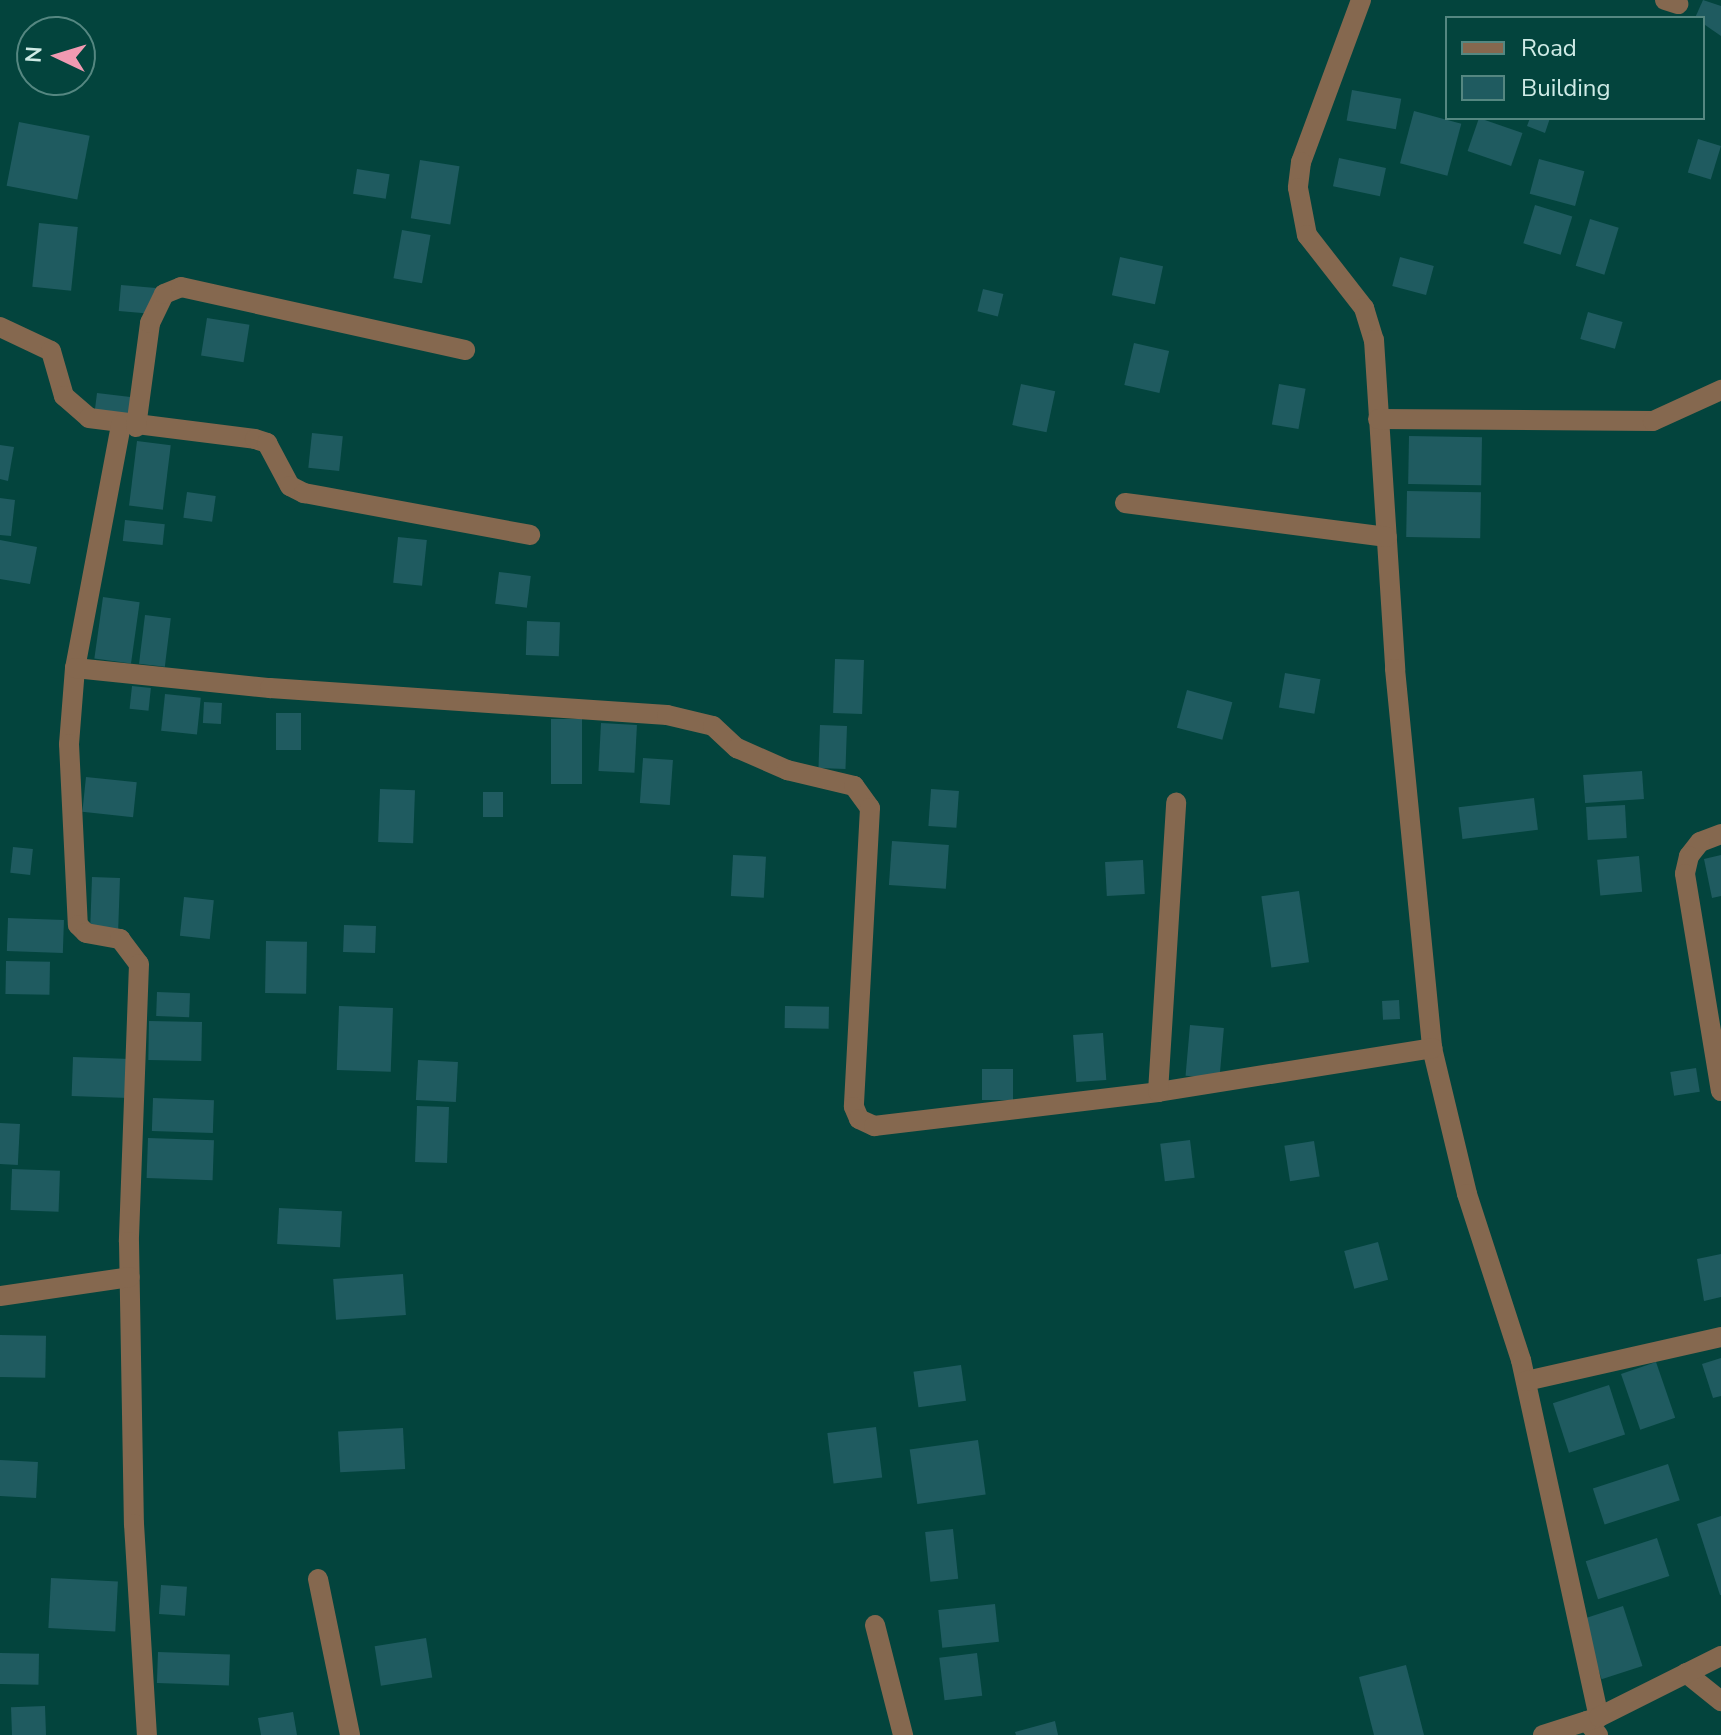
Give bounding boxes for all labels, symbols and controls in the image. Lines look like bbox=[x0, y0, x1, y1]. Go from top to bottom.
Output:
north arrow bbox=[16, 16, 96, 96]
legend bbox=[1445, 16, 1705, 120]
text: Road bbox=[1521, 32, 1577, 64]
text: N bbox=[19, 45, 50, 64]
text: Building bbox=[1521, 72, 1611, 104]

